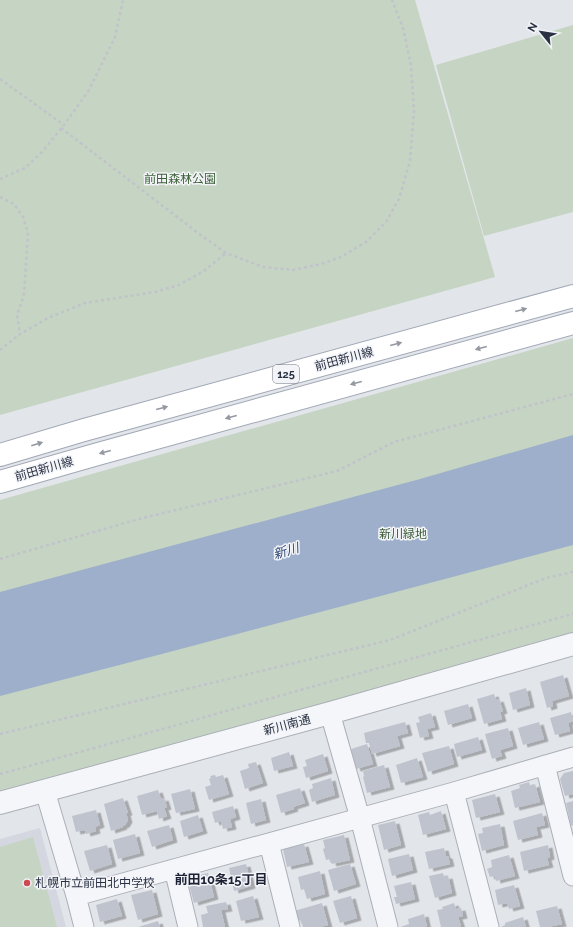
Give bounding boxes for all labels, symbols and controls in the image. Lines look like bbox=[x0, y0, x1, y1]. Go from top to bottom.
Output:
north arrow bbox=[521, 12, 561, 52]
text: N bbox=[525, 20, 541, 34]
park label: 前田森林公園 bbox=[144, 172, 216, 186]
one-way arrow bbox=[515, 307, 527, 313]
one-way arrow bbox=[390, 341, 402, 347]
street label: 前田新川線 bbox=[313, 344, 375, 374]
one-way arrow bbox=[475, 345, 487, 351]
road number: 125 bbox=[273, 365, 299, 383]
one-way arrow bbox=[350, 380, 362, 386]
one-way arrow bbox=[157, 405, 169, 411]
one-way arrow bbox=[225, 414, 237, 420]
one-way arrow bbox=[32, 441, 44, 447]
one-way arrow bbox=[99, 449, 111, 455]
street label: 前田新川線 bbox=[13, 454, 75, 484]
park label: 新川緑地 bbox=[379, 527, 427, 541]
water label: 新川 bbox=[271, 540, 302, 562]
street label: 新川南通 bbox=[262, 712, 312, 738]
district label: 前田10条15丁目 bbox=[174, 872, 268, 887]
place label: 札幌市立前田北中学校 bbox=[35, 876, 155, 890]
marker: 札幌市立前田北中学校 bbox=[22, 878, 32, 888]

